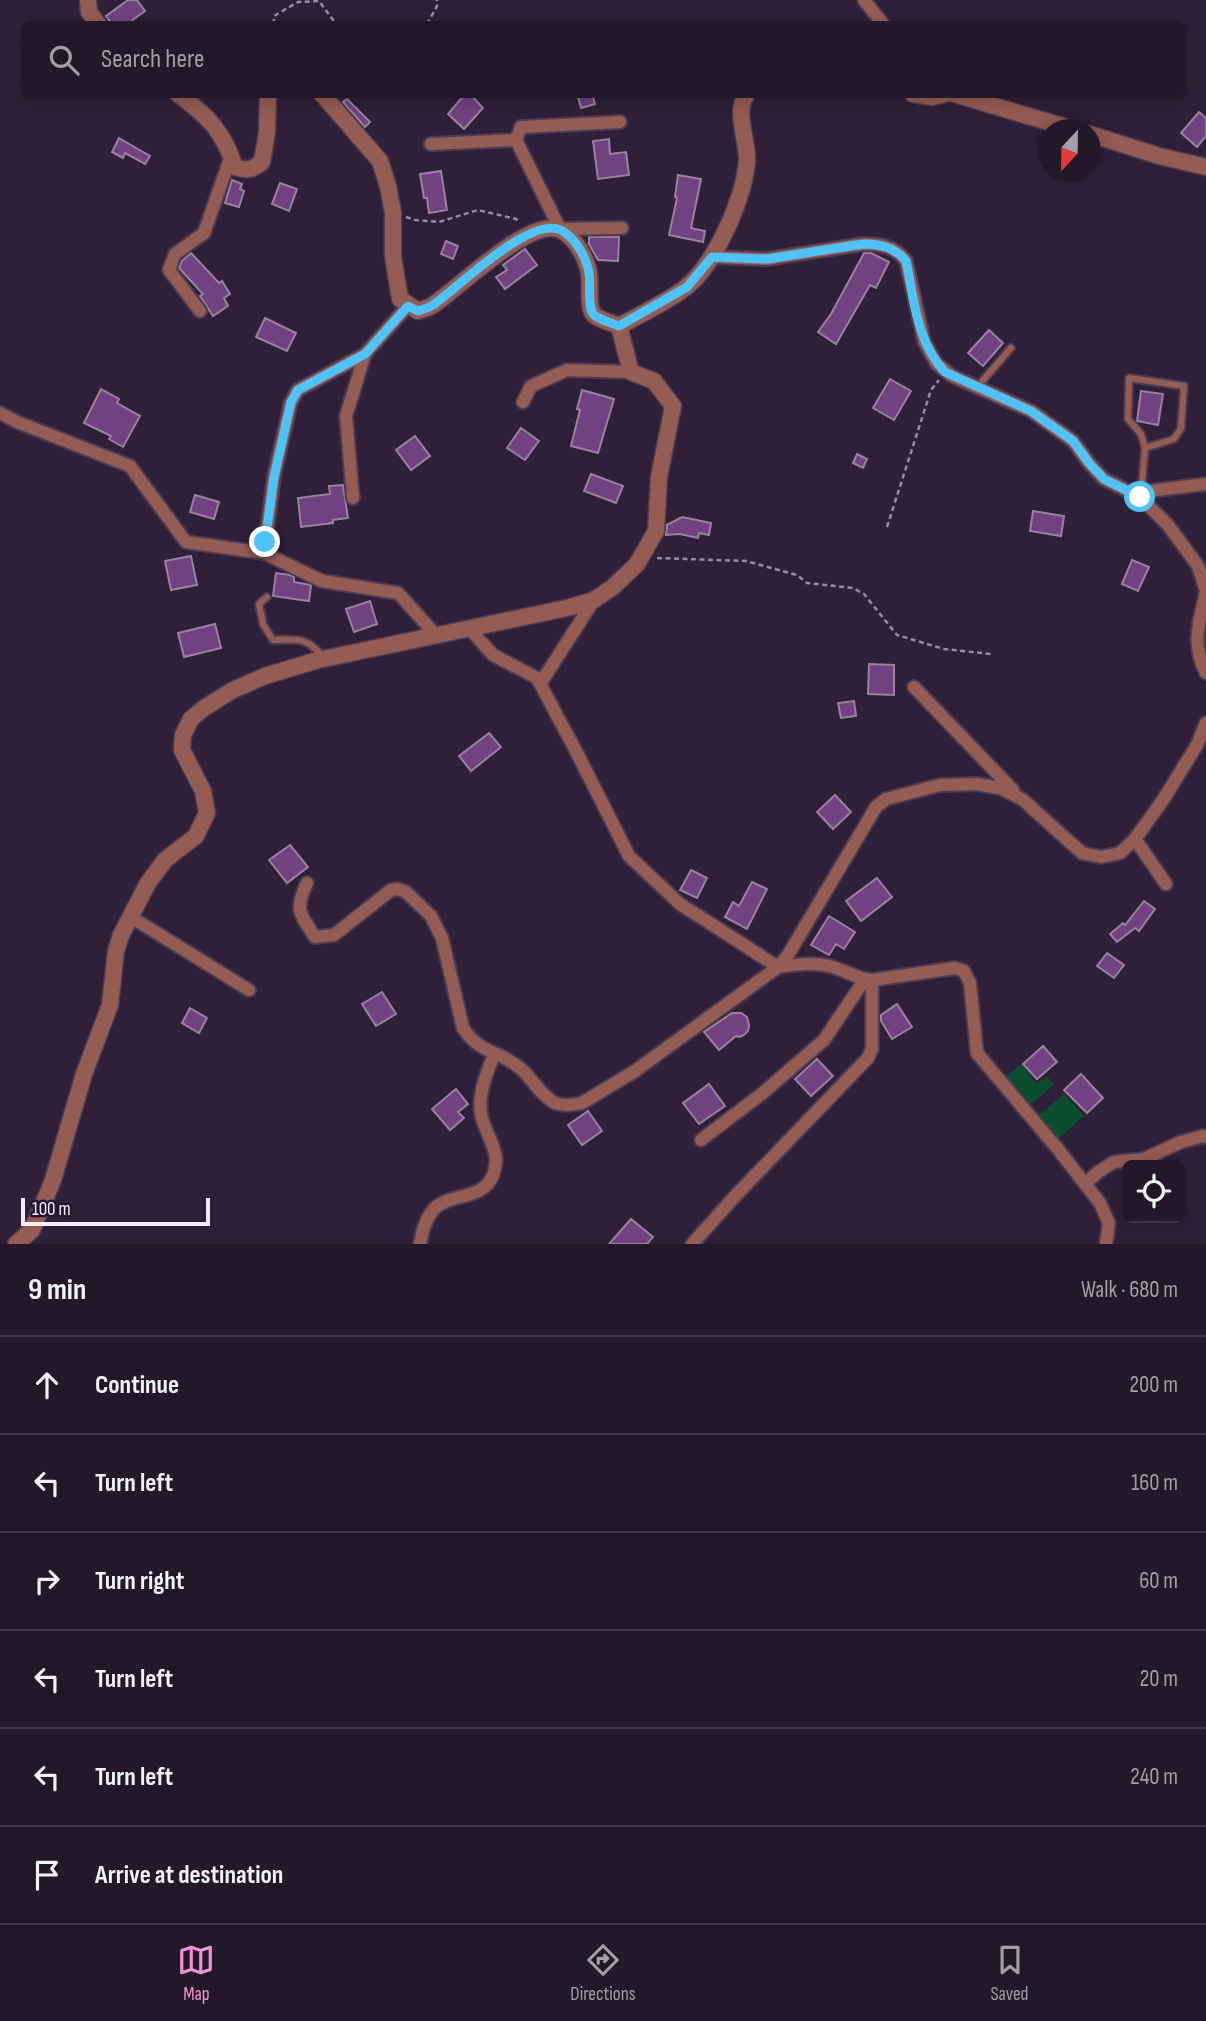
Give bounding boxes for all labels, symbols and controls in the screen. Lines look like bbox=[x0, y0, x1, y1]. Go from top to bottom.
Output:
search box bbox=[21, 21, 1185, 98]
icon: search bbox=[45, 41, 83, 79]
text: Search here bbox=[101, 44, 204, 75]
north arrow bbox=[1038, 119, 1101, 182]
route start bbox=[1124, 481, 1155, 512]
route end bbox=[249, 526, 280, 557]
map controls bbox=[1122, 1160, 1185, 1223]
button: locate bbox=[1122, 1160, 1185, 1223]
scale bar bbox=[21, 1195, 210, 1227]
text: 100 m bbox=[32, 1198, 71, 1221]
text: 9 min bbox=[28, 1272, 86, 1308]
text: Walk · 680 m bbox=[1081, 1276, 1178, 1304]
icon: ahead bbox=[28, 1366, 66, 1404]
text: Continue bbox=[95, 1370, 179, 1401]
text: 200 m bbox=[1130, 1371, 1178, 1399]
icon: left bbox=[28, 1464, 66, 1502]
text: Turn left bbox=[95, 1468, 173, 1499]
text: 160 m bbox=[1131, 1469, 1178, 1497]
icon: right bbox=[28, 1562, 66, 1600]
text: Turn right bbox=[95, 1566, 184, 1597]
text: 60 m bbox=[1139, 1567, 1178, 1595]
icon: left bbox=[28, 1660, 66, 1698]
text: Turn left bbox=[95, 1664, 173, 1695]
text: 20 m bbox=[1140, 1665, 1178, 1693]
icon: left bbox=[28, 1758, 66, 1796]
text: Turn left bbox=[95, 1762, 173, 1793]
text: 240 m bbox=[1130, 1763, 1178, 1791]
icon: arrive bbox=[28, 1856, 66, 1894]
text: Arrive at destination bbox=[95, 1860, 283, 1891]
tab: Map bbox=[177, 1941, 215, 2006]
tab: Directions bbox=[570, 1941, 636, 2006]
tab: Saved bbox=[990, 1941, 1029, 2006]

